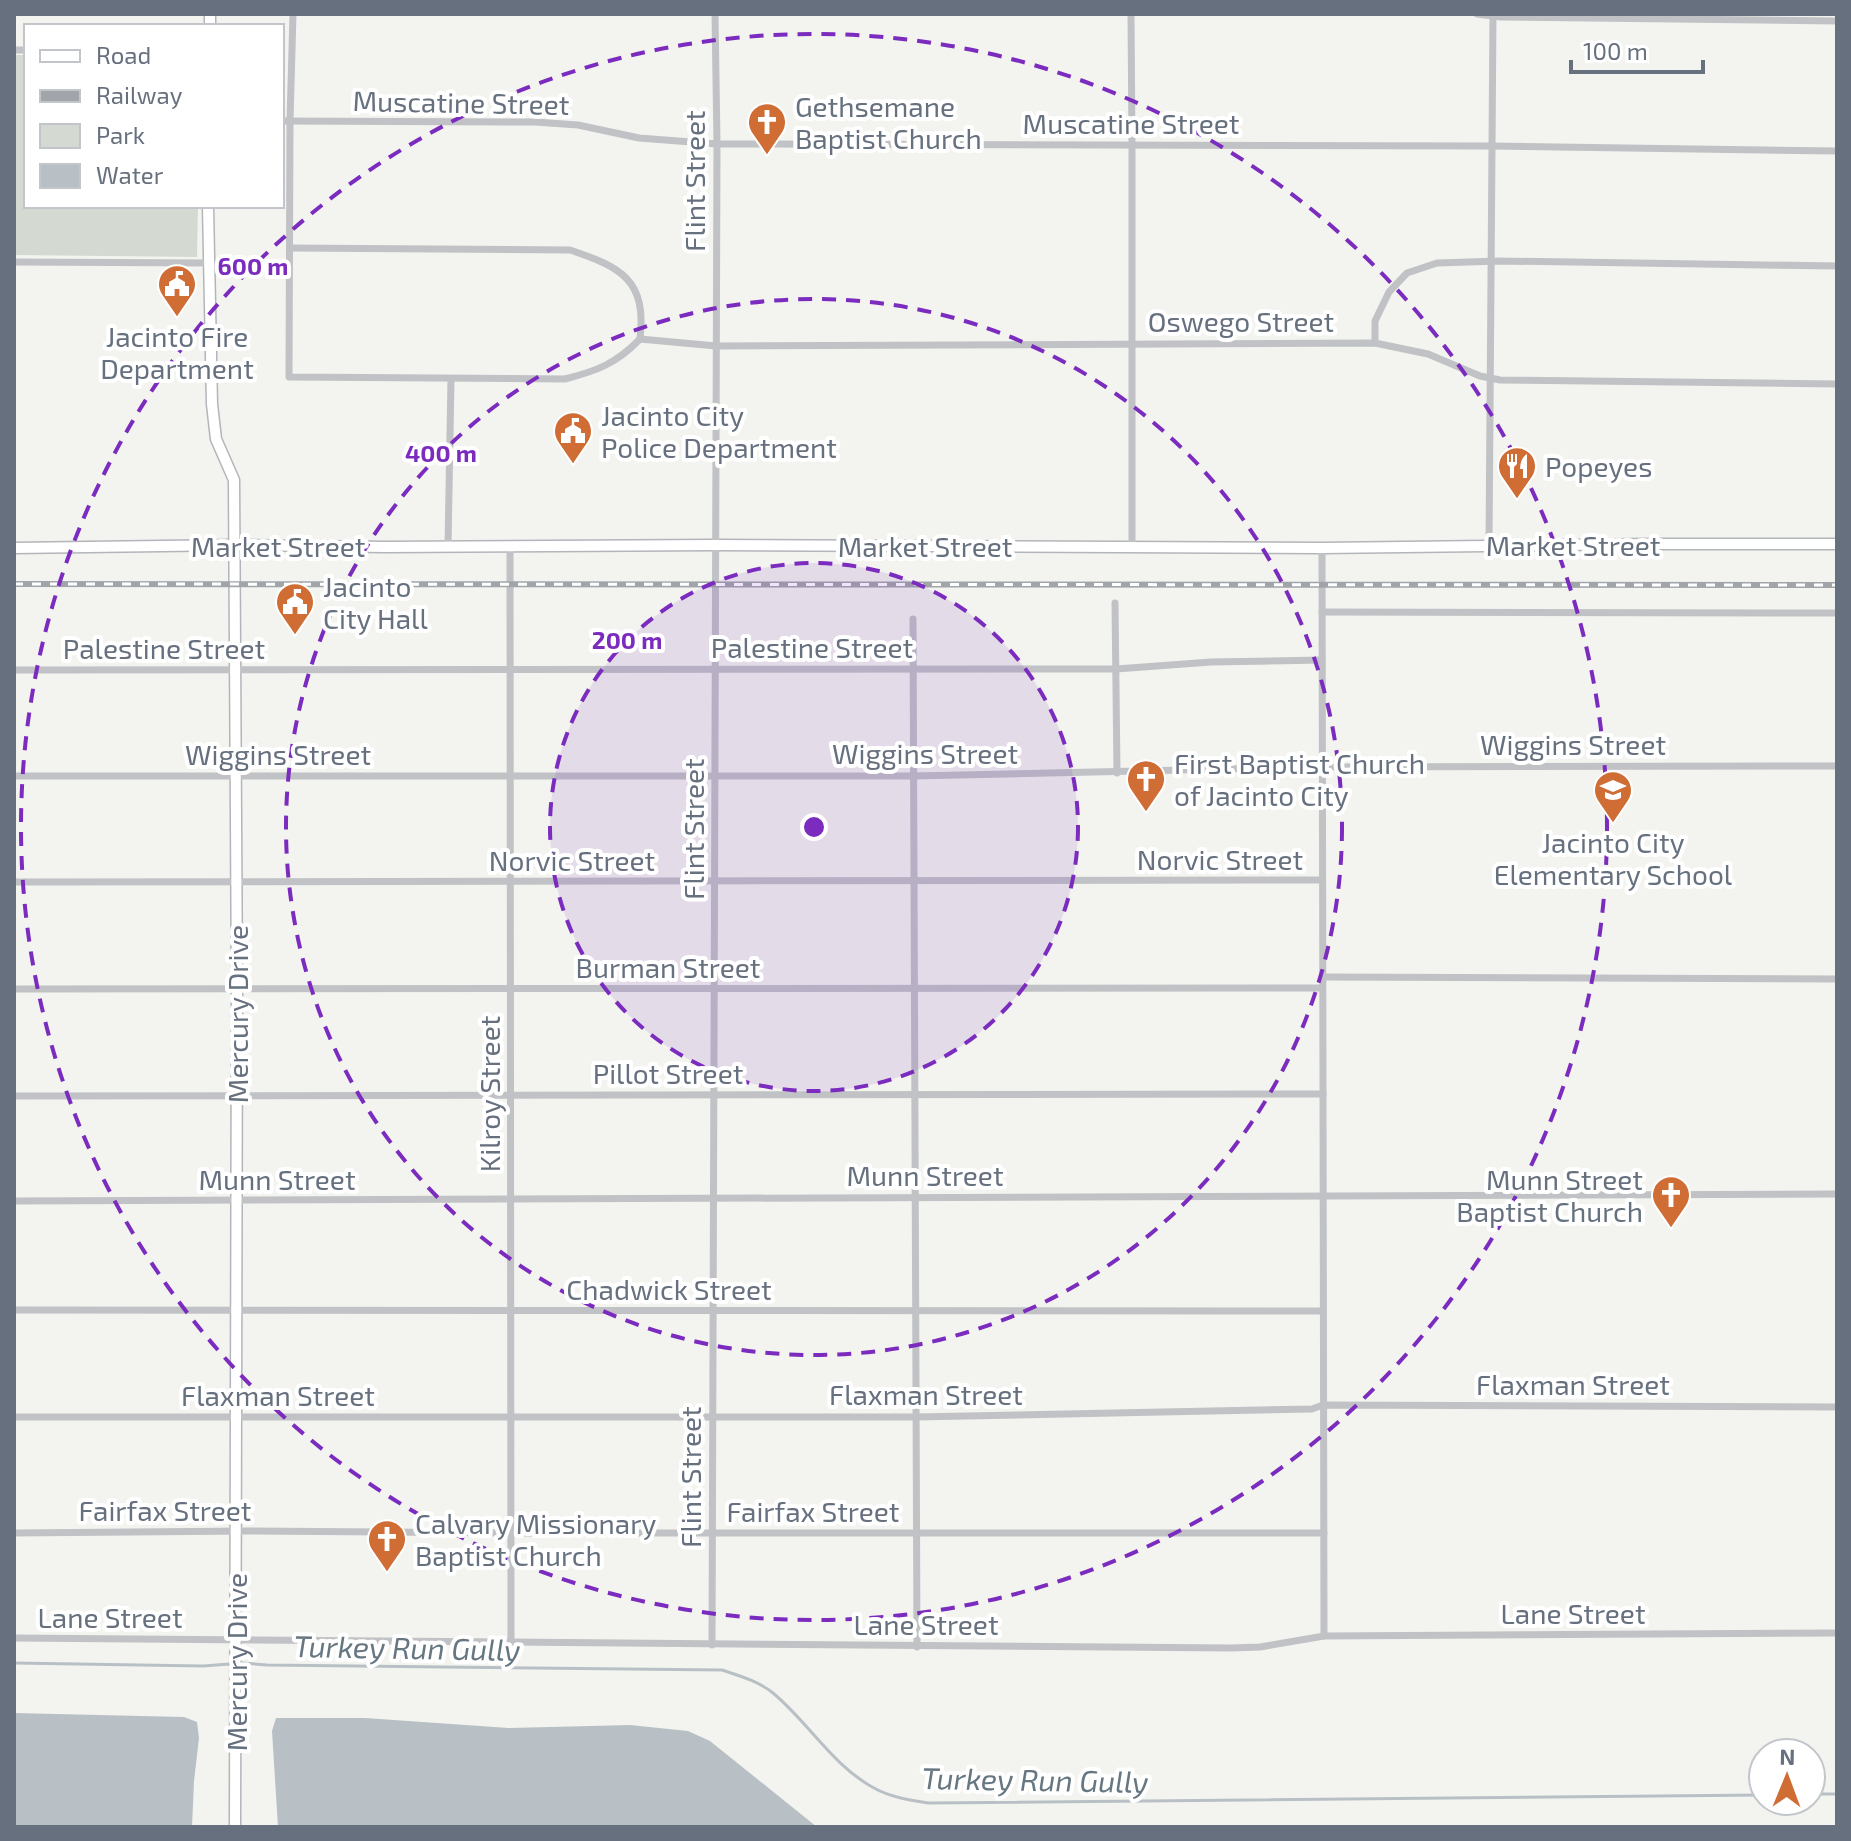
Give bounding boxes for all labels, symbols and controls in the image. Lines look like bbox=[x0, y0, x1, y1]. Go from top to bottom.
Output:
legend bbox=[24, 24, 284, 208]
scale bar bbox=[1571, 24, 1703, 74]
text: 100 m bbox=[1583, 36, 1648, 65]
text: Road bbox=[96, 40, 151, 69]
text: Railway bbox=[96, 80, 183, 109]
street label: Muscatine Street bbox=[352, 83, 570, 121]
place label: Gethsemane Baptist Church bbox=[795, 89, 982, 155]
church icon: Gethsemane Baptist Church bbox=[746, 101, 788, 156]
street label: Muscatine Street bbox=[1023, 106, 1239, 140]
street label: Flint Street bbox=[677, 110, 711, 252]
text: Park bbox=[96, 120, 145, 149]
text: Water bbox=[96, 160, 164, 189]
text: 600 m bbox=[218, 251, 288, 280]
public building icon: Jacinto Fire Department bbox=[156, 263, 198, 318]
street label: Oswego Street bbox=[1148, 304, 1334, 338]
place label: Jacinto Fire Department bbox=[100, 319, 254, 385]
place label: Jacinto City Police Department bbox=[601, 398, 837, 464]
public building icon: Jacinto City Police Department bbox=[552, 410, 594, 465]
text: 400 m bbox=[405, 438, 477, 467]
restaurant icon: Popeyes bbox=[1496, 445, 1538, 500]
place label: Popeyes bbox=[1545, 449, 1652, 483]
street label: Market Street bbox=[1486, 528, 1660, 562]
street label: Market Street bbox=[191, 529, 365, 563]
street label: Market Street bbox=[838, 529, 1012, 563]
place label: Jacinto City Hall bbox=[323, 569, 428, 635]
public building icon: Jacinto City Hall bbox=[274, 581, 316, 636]
text: 200 m bbox=[592, 625, 662, 654]
street label: Palestine Street bbox=[711, 630, 913, 664]
street label: Palestine Street bbox=[63, 631, 265, 665]
street label: Wiggins Street bbox=[1480, 727, 1666, 761]
street label: Wiggins Street bbox=[832, 736, 1018, 770]
street label: Wiggins Street bbox=[185, 737, 371, 771]
place label: First Baptist Church of Jacinto City bbox=[1174, 746, 1425, 812]
street label: Flint Street bbox=[676, 758, 710, 900]
church icon: First Baptist Church of Jacinto City bbox=[1125, 758, 1167, 813]
school or university icon: Jacinto City Elementary School bbox=[1592, 769, 1634, 824]
centre of rings bbox=[800, 813, 828, 841]
place label: Jacinto City Elementary School bbox=[1494, 825, 1733, 891]
street label: Norvic Street bbox=[1137, 842, 1303, 876]
street label: Norvic Street bbox=[489, 843, 655, 877]
street label: Mercury Drive bbox=[220, 925, 254, 1103]
street label: Burman Street bbox=[576, 950, 760, 984]
street label: Kilroy Street bbox=[472, 1016, 506, 1172]
street label: Pillot Street bbox=[593, 1056, 743, 1090]
street label: Munn Street bbox=[846, 1158, 1004, 1192]
street label: Munn Street bbox=[198, 1162, 356, 1196]
place label: Munn Street Baptist Church bbox=[1456, 1162, 1643, 1228]
church icon: Munn Street Baptist Church bbox=[1650, 1174, 1692, 1229]
street label: Chadwick Street bbox=[566, 1272, 772, 1306]
street label: Flaxman Street bbox=[1476, 1367, 1670, 1401]
street label: Flaxman Street bbox=[829, 1377, 1023, 1411]
street label: Flaxman Street bbox=[181, 1378, 375, 1412]
street label: Flint Street bbox=[673, 1406, 707, 1548]
street label: Fairfax Street bbox=[79, 1493, 251, 1527]
street label: Fairfax Street bbox=[727, 1494, 899, 1528]
place label: Calvary Missionary Baptist Church bbox=[415, 1506, 656, 1572]
church icon: Calvary Missionary Baptist Church bbox=[366, 1518, 408, 1573]
street label: Mercury Drive bbox=[219, 1573, 253, 1751]
street label: Lane Street bbox=[1500, 1596, 1646, 1630]
street label: Lane Street bbox=[37, 1600, 183, 1634]
street label: Lane Street bbox=[853, 1607, 999, 1641]
water label: Turkey Run Gully bbox=[293, 1627, 521, 1668]
north arrow bbox=[1747, 1737, 1827, 1817]
text: N bbox=[1779, 1743, 1796, 1769]
water label: Turkey Run Gully bbox=[921, 1759, 1149, 1800]

